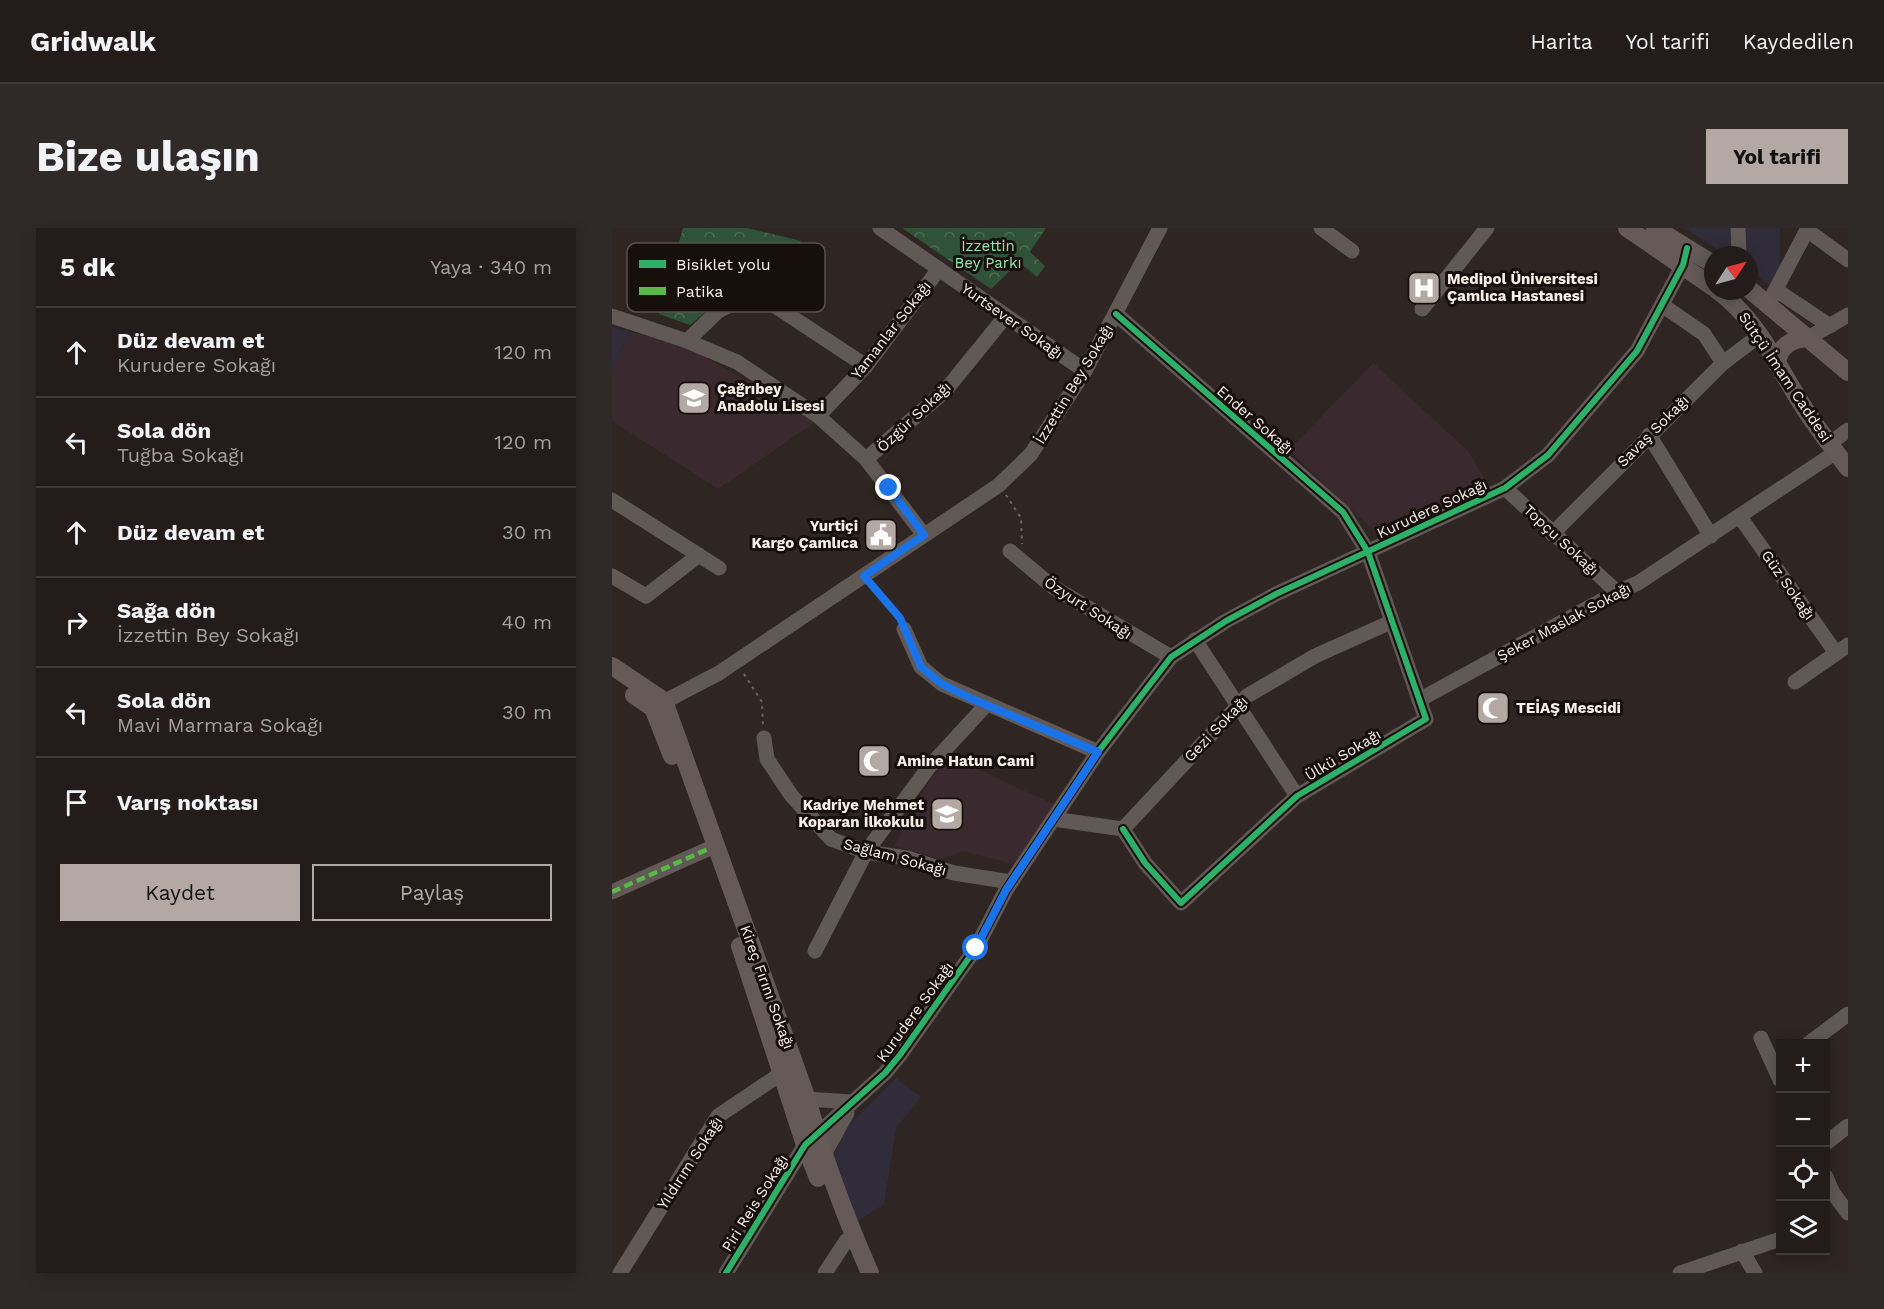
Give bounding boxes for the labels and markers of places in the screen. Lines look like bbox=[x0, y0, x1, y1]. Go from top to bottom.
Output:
hospital icon: Medipol Üniversitesi Çamlıca Hastanesi bbox=[1406, 270, 1442, 306]
place label: Medipol Üniversitesi Çamlıca Hastanesi bbox=[1447, 270, 1598, 305]
school or university icon: Çağrıbey Anadolu Lisesi bbox=[676, 380, 712, 416]
place label: Çağrıbey Anadolu Lisesi bbox=[717, 380, 824, 415]
place label: Yurtiçi Kargo Çamlıca bbox=[752, 517, 858, 552]
public building icon: Yurtiçi Kargo Çamlıca bbox=[863, 517, 899, 553]
mosque icon: TEİAŞ Mescidi bbox=[1475, 690, 1511, 726]
place label: TEİAŞ Mescidi bbox=[1516, 699, 1621, 717]
mosque icon: Amine Hatun Cami bbox=[856, 743, 892, 779]
place label: Amine Hatun Cami bbox=[897, 752, 1034, 770]
place label: Kadriye Mehmet Koparan İlkokulu bbox=[798, 796, 924, 831]
school or university icon: Kadriye Mehmet Koparan İlkokulu bbox=[929, 796, 965, 832]

